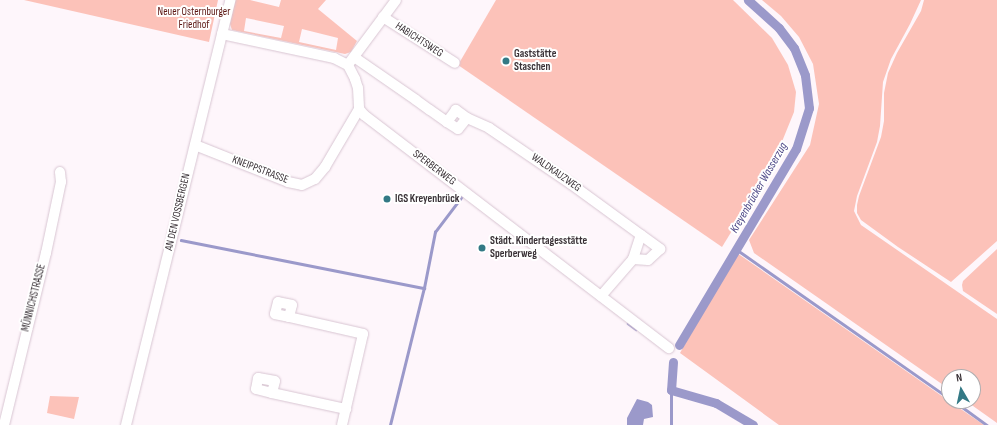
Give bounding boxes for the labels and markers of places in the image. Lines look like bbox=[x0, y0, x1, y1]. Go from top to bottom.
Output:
place label: Gaststätte Staschen bbox=[514, 48, 556, 74]
marker: Gaststätte Staschen bbox=[501, 56, 511, 66]
place label: IGS Kreyenbrück bbox=[395, 192, 459, 206]
marker: IGS Kreyenbrück bbox=[382, 194, 392, 204]
place label: Städt. Kindertagesstätte Sperberweg bbox=[490, 235, 587, 261]
marker: Städt. Kindertagesstätte Sperberweg bbox=[477, 243, 487, 253]

